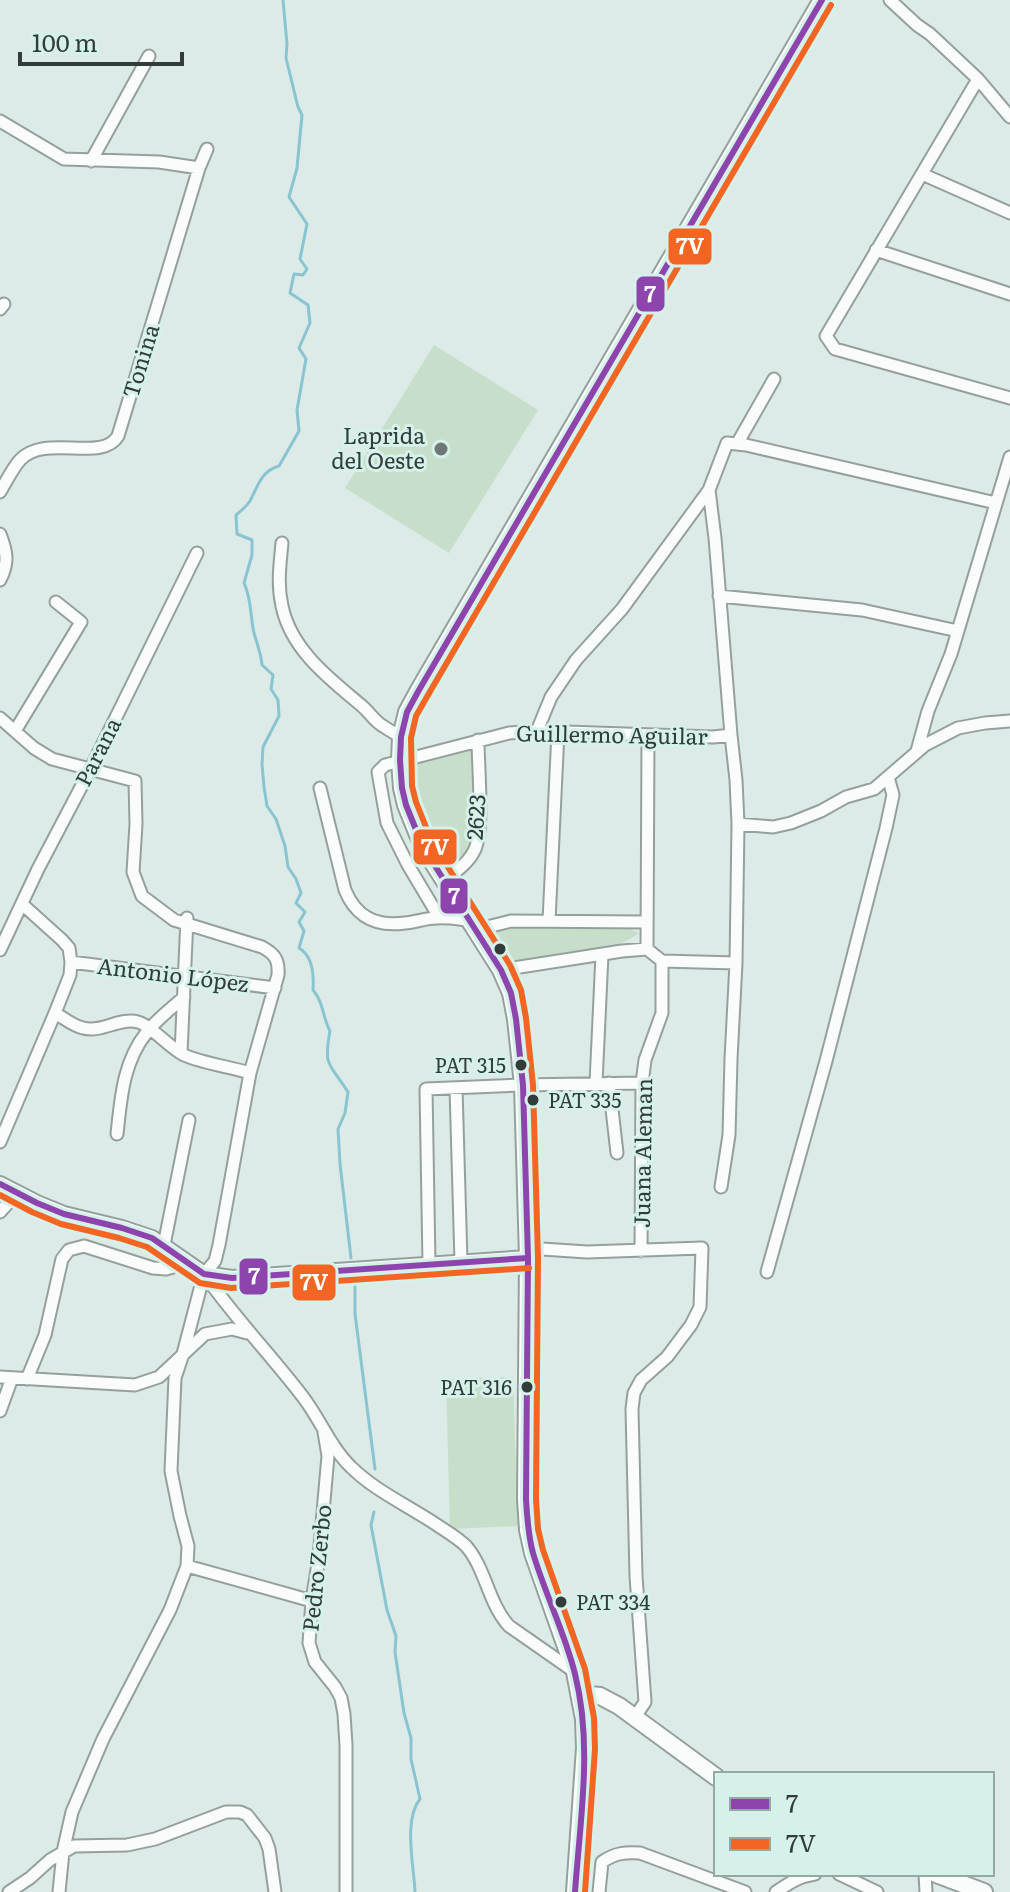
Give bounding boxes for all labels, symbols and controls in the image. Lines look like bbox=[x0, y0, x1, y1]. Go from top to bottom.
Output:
scale bar bbox=[20, 16, 182, 66]
text: 100 m bbox=[32, 24, 98, 59]
line badge: 7V bbox=[667, 227, 713, 266]
text: 7V bbox=[676, 228, 705, 261]
line badge: 7 bbox=[635, 275, 666, 313]
text: 7 bbox=[644, 276, 656, 309]
street label: Tonina bbox=[113, 319, 166, 402]
place label: Laprida del Oeste bbox=[331, 418, 425, 476]
marker: Laprida del Oeste bbox=[432, 440, 450, 458]
street label: Parana bbox=[65, 711, 128, 791]
street label: Guillermo Aguilar bbox=[516, 715, 709, 752]
street label: 2623 bbox=[456, 793, 493, 841]
line badge: 7V bbox=[412, 828, 458, 866]
text: 7V bbox=[421, 829, 450, 862]
line badge: 7 bbox=[439, 877, 469, 915]
text: 7 bbox=[448, 878, 460, 911]
unlabelled marker bbox=[492, 941, 508, 957]
street label: Antonio López bbox=[95, 948, 251, 999]
place label: PAT 315 bbox=[435, 1049, 506, 1079]
marker: PAT 315 bbox=[513, 1057, 529, 1073]
street label: Juana Aleman bbox=[624, 1078, 659, 1228]
place label: PAT 335 bbox=[548, 1084, 621, 1114]
marker: PAT 335 bbox=[525, 1092, 541, 1108]
line badge: 7 bbox=[238, 1257, 269, 1296]
text: 7 bbox=[248, 1258, 260, 1291]
line badge: 7V bbox=[291, 1263, 337, 1302]
text: 7V bbox=[300, 1264, 329, 1297]
place label: PAT 316 bbox=[440, 1371, 512, 1401]
marker: PAT 316 bbox=[519, 1379, 535, 1395]
street label: Pedro Zerbo bbox=[292, 1503, 339, 1633]
place label: PAT 334 bbox=[576, 1586, 650, 1616]
marker: PAT 334 bbox=[553, 1594, 569, 1610]
legend bbox=[714, 1772, 994, 1876]
text: 7 bbox=[786, 1784, 798, 1819]
text: 7V bbox=[786, 1824, 816, 1859]

